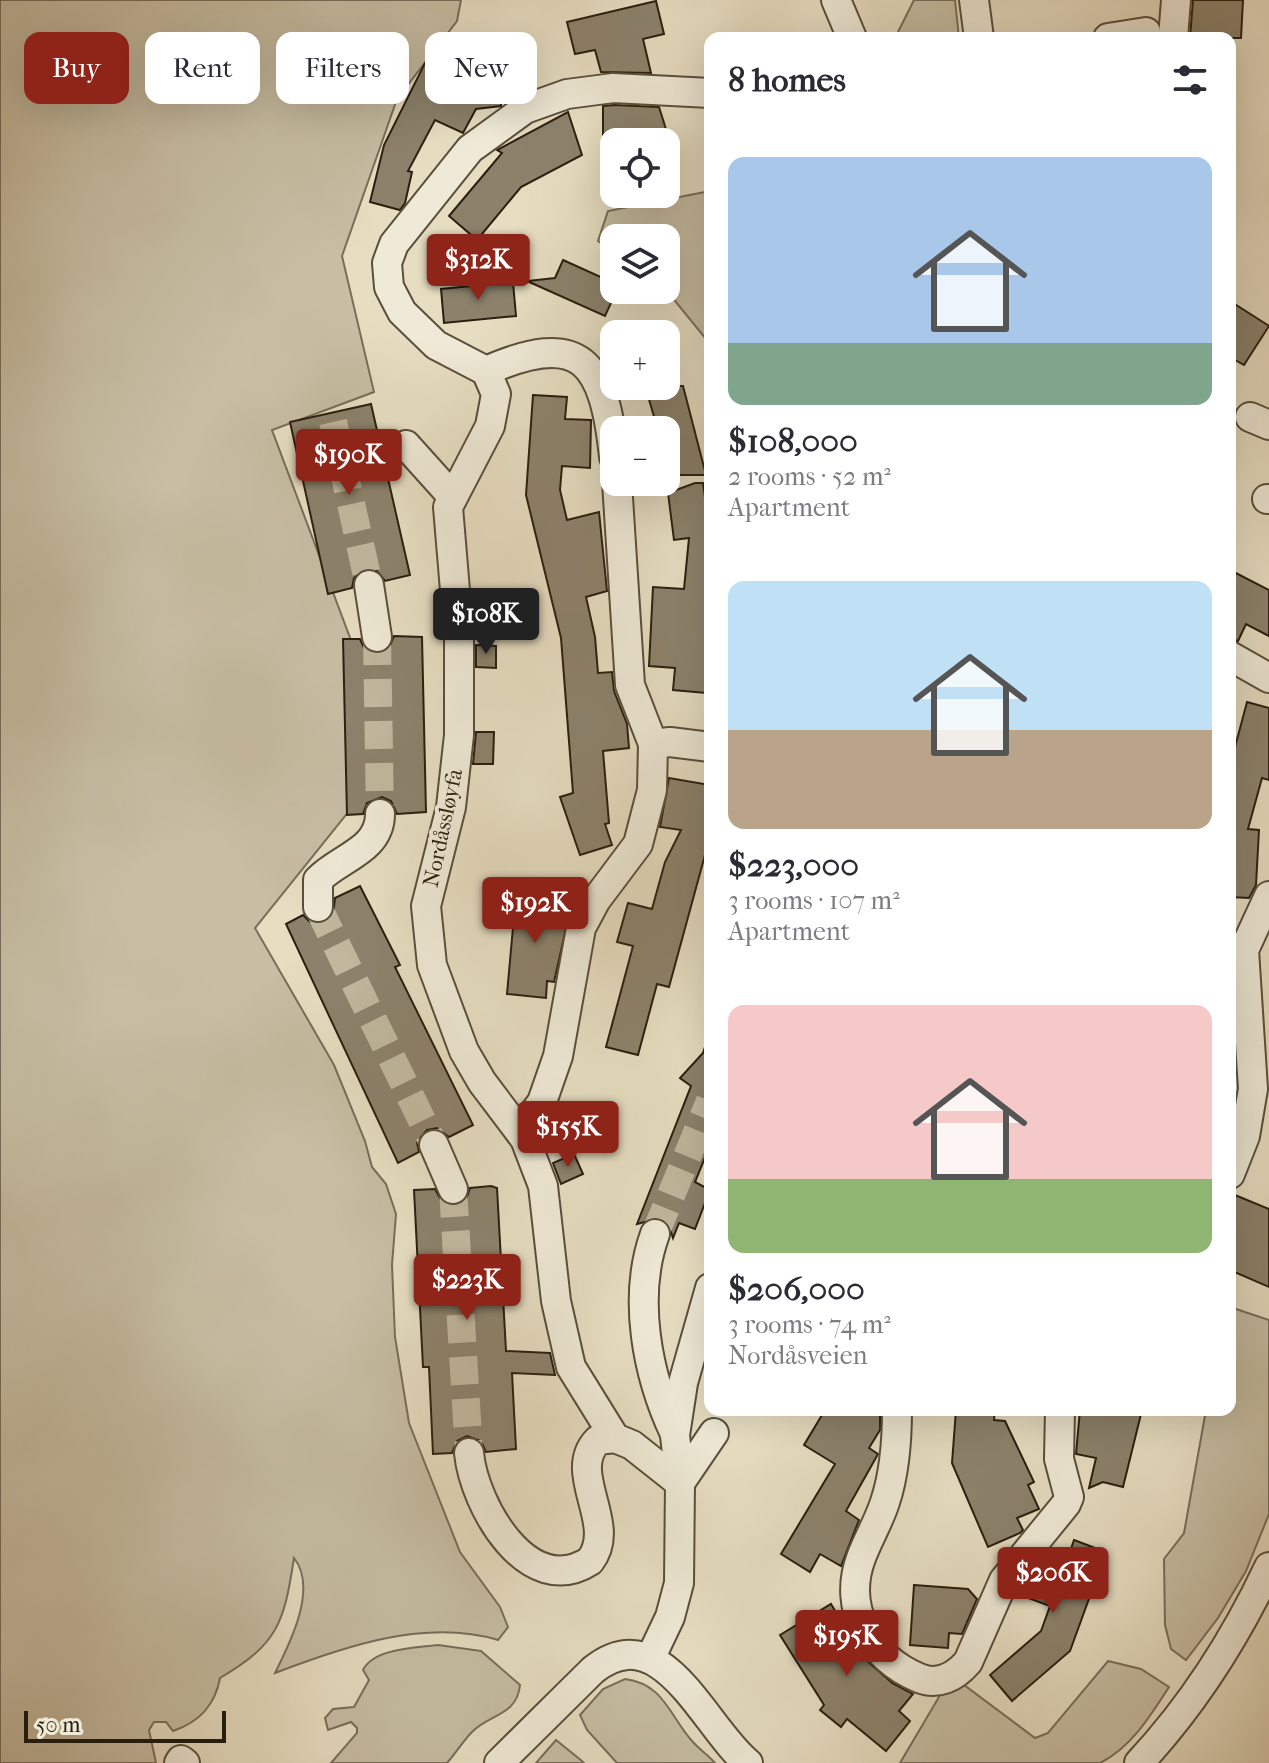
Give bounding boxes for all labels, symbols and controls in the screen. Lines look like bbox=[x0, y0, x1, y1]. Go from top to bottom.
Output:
chip: Buy bbox=[24, 32, 129, 104]
chip: Rent bbox=[145, 32, 260, 104]
chip: Filters bbox=[276, 32, 409, 104]
chip: New bbox=[425, 32, 537, 104]
icon: filters bbox=[1168, 58, 1212, 102]
text: 8 homes bbox=[728, 60, 846, 100]
map controls bbox=[600, 128, 680, 496]
button: locate bbox=[600, 128, 680, 208]
icon: home bbox=[898, 209, 1042, 353]
button: layers bbox=[600, 224, 680, 304]
pin: $312K bbox=[422, 234, 534, 302]
text: $312K bbox=[445, 244, 511, 275]
button: + bbox=[600, 320, 680, 400]
button: − bbox=[600, 416, 680, 496]
text: $108,000 bbox=[728, 421, 858, 461]
pin: $190K bbox=[293, 429, 405, 497]
text: $190K bbox=[314, 439, 384, 470]
text: 2 rooms · 52 m² bbox=[728, 461, 891, 492]
text: Apartment bbox=[728, 492, 850, 523]
pin: $108K bbox=[430, 588, 542, 656]
text: $108K bbox=[451, 598, 521, 629]
icon: home bbox=[898, 633, 1042, 777]
street label: Nordåssløyfa bbox=[418, 766, 468, 890]
text: $223,000 bbox=[728, 845, 859, 885]
pin: $192K bbox=[479, 877, 591, 945]
text: 3 rooms · 107 m² bbox=[728, 885, 900, 916]
text: $192K bbox=[500, 887, 570, 918]
text: Apartment bbox=[728, 916, 850, 947]
icon: home bbox=[898, 1057, 1042, 1201]
pin: $155K bbox=[512, 1101, 624, 1169]
text: $155K bbox=[536, 1111, 600, 1142]
pin: $223K bbox=[411, 1254, 523, 1322]
text: $223K bbox=[432, 1264, 502, 1295]
text: $206,000 bbox=[728, 1269, 865, 1309]
text: 3 rooms · 74 m² bbox=[728, 1309, 891, 1340]
text: Nordåsveien bbox=[728, 1340, 868, 1371]
pin: $206K bbox=[997, 1547, 1109, 1615]
text: $206K bbox=[1015, 1557, 1091, 1588]
pin: $195K bbox=[791, 1610, 903, 1678]
text: $195K bbox=[813, 1620, 881, 1651]
scale bar bbox=[24, 1707, 226, 1743]
text: 50 m bbox=[36, 1712, 81, 1738]

